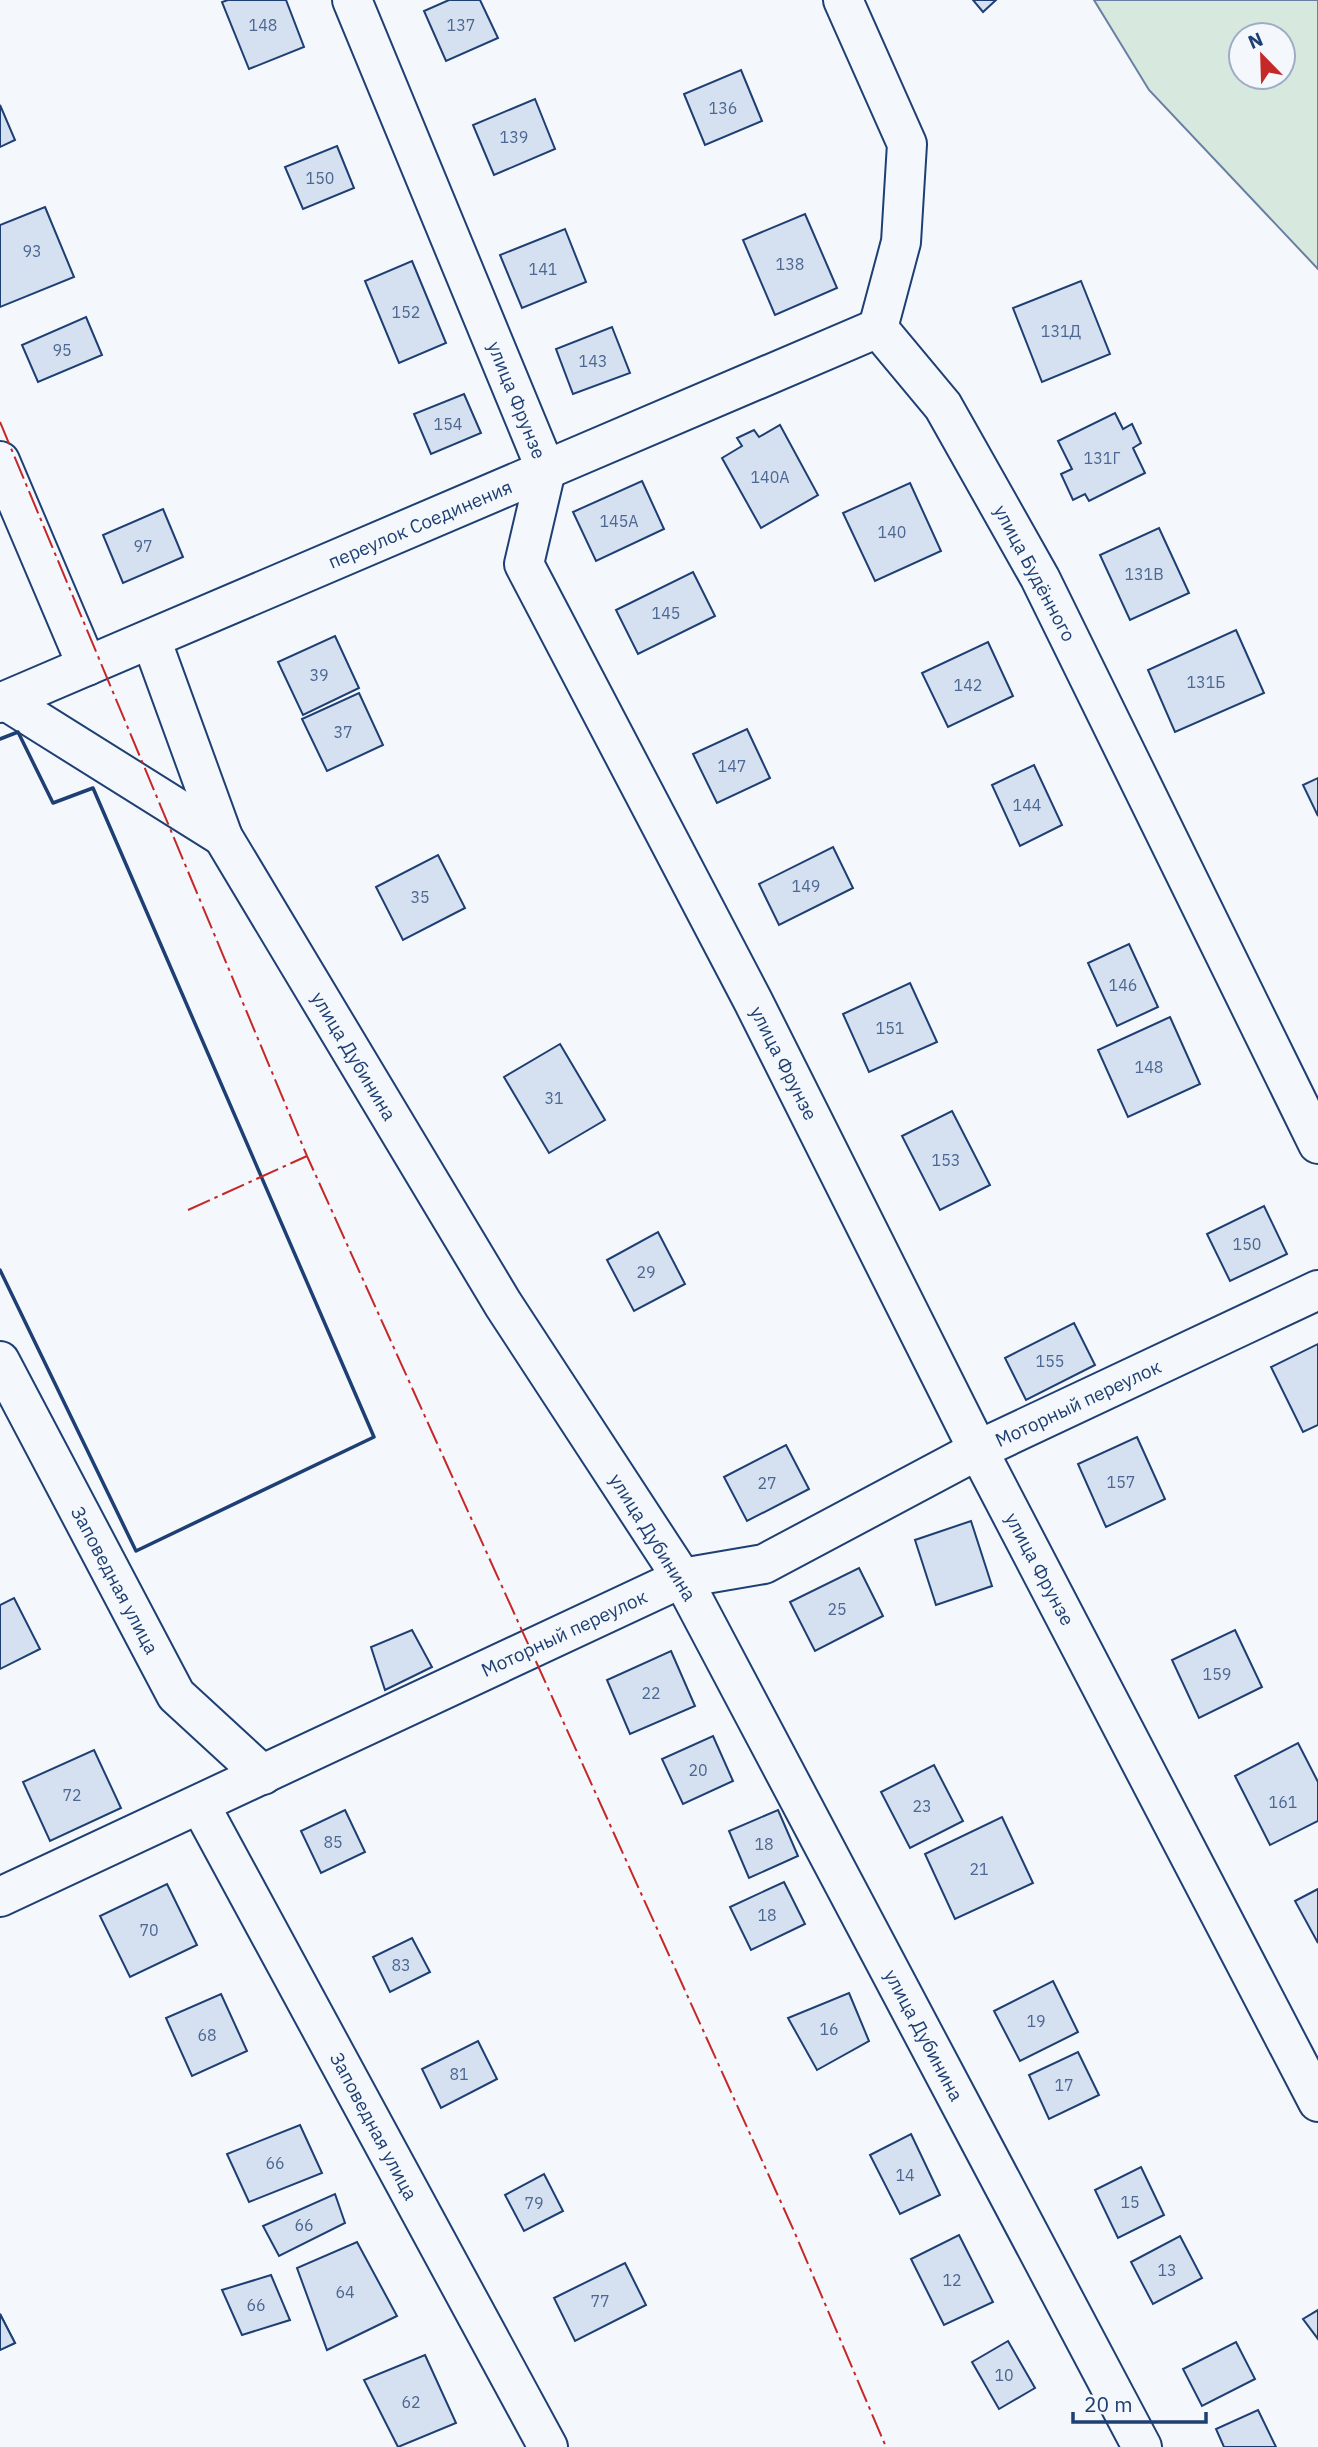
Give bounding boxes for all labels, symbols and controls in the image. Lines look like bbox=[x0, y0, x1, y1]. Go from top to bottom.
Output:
house number: 148 bbox=[249, 15, 277, 35]
house number: 137 bbox=[447, 15, 475, 35]
north arrow bbox=[1227, 21, 1297, 91]
text: N bbox=[1244, 27, 1266, 54]
house number: 136 bbox=[709, 98, 737, 118]
house number: 139 bbox=[500, 127, 528, 147]
house number: 150 bbox=[306, 168, 334, 188]
house number: 93 bbox=[22, 241, 42, 261]
house number: 138 bbox=[776, 254, 804, 274]
house number: 141 bbox=[529, 259, 557, 279]
house number: 152 bbox=[392, 302, 420, 322]
house number: 131Д bbox=[1041, 321, 1082, 341]
street label: улица Фрунзе bbox=[483, 338, 551, 462]
house number: 95 bbox=[52, 340, 72, 360]
house number: 143 bbox=[579, 351, 607, 371]
house number: 154 bbox=[434, 414, 462, 434]
house number: 131Г bbox=[1084, 448, 1120, 468]
house number: 140А bbox=[750, 467, 790, 487]
street label: переулок Соединения bbox=[324, 474, 516, 574]
street label: улица Будённого bbox=[989, 500, 1081, 646]
house number: 145А bbox=[599, 511, 639, 531]
house number: 140 bbox=[878, 522, 906, 542]
house number: 97 bbox=[133, 536, 153, 556]
house number: 131В bbox=[1124, 564, 1164, 584]
house number: 145 bbox=[652, 603, 680, 623]
house number: 39 bbox=[309, 665, 329, 685]
house number: 131Б bbox=[1187, 672, 1225, 692]
house number: 142 bbox=[954, 675, 982, 695]
house number: 37 bbox=[333, 722, 353, 742]
house number: 147 bbox=[718, 756, 746, 776]
house number: 144 bbox=[1013, 795, 1041, 815]
house number: 149 bbox=[792, 876, 820, 896]
house number: 35 bbox=[410, 887, 430, 907]
house number: 146 bbox=[1109, 975, 1137, 995]
street label: улица Дубинина bbox=[306, 987, 402, 1125]
street label: улица Фрунзе bbox=[745, 1002, 823, 1124]
house number: 151 bbox=[876, 1018, 904, 1038]
house number: 148 bbox=[1135, 1057, 1163, 1077]
house number: 31 bbox=[544, 1088, 564, 1108]
house number: 153 bbox=[932, 1150, 960, 1170]
house number: 150 bbox=[1233, 1234, 1261, 1254]
house number: 29 bbox=[636, 1262, 656, 1282]
house number: 155 bbox=[1036, 1351, 1064, 1371]
street label: Моторный переулок bbox=[991, 1354, 1165, 1452]
street label: улица Дубинина bbox=[604, 1469, 702, 1605]
house number: 157 bbox=[1107, 1472, 1135, 1492]
house number: 27 bbox=[757, 1473, 777, 1493]
street label: Заповедная улица bbox=[66, 1502, 164, 1658]
street label: улица Фрунзе bbox=[1000, 1508, 1080, 1630]
street label: Моторный переулок bbox=[477, 1584, 651, 1682]
house number: 25 bbox=[827, 1599, 847, 1619]
house number: 159 bbox=[1203, 1664, 1231, 1684]
house number: 22 bbox=[641, 1683, 661, 1703]
house number: 20 bbox=[688, 1760, 708, 1780]
house number: 72 bbox=[62, 1785, 82, 1805]
house number: 161 bbox=[1269, 1792, 1297, 1812]
house number: 23 bbox=[912, 1796, 932, 1816]
house number: 85 bbox=[323, 1832, 343, 1852]
house number: 18 bbox=[754, 1834, 774, 1854]
house number: 21 bbox=[969, 1859, 989, 1879]
house number: 18 bbox=[757, 1905, 777, 1925]
house number: 70 bbox=[139, 1920, 159, 1940]
house number: 83 bbox=[391, 1955, 411, 1975]
street label: улица Дубинина bbox=[879, 1965, 969, 2105]
house number: 19 bbox=[1026, 2011, 1046, 2031]
house number: 16 bbox=[819, 2019, 839, 2039]
house number: 68 bbox=[197, 2025, 217, 2045]
street label: Заповедная улица bbox=[325, 2048, 423, 2204]
house number: 81 bbox=[449, 2064, 469, 2084]
house number: 17 bbox=[1054, 2075, 1074, 2095]
house number: 66 bbox=[265, 2153, 285, 2173]
house number: 14 bbox=[895, 2165, 915, 2185]
house number: 15 bbox=[1120, 2192, 1140, 2212]
house number: 79 bbox=[524, 2193, 544, 2213]
house number: 66 bbox=[294, 2215, 314, 2235]
house number: 13 bbox=[1157, 2260, 1177, 2280]
house number: 12 bbox=[942, 2270, 962, 2290]
house number: 64 bbox=[335, 2282, 355, 2302]
house number: 77 bbox=[590, 2291, 610, 2311]
house number: 66 bbox=[246, 2295, 266, 2315]
house number: 10 bbox=[994, 2365, 1014, 2385]
scale bar bbox=[1073, 2380, 1206, 2424]
text: 20 m bbox=[1084, 2390, 1133, 2418]
house number: 62 bbox=[401, 2392, 421, 2412]

